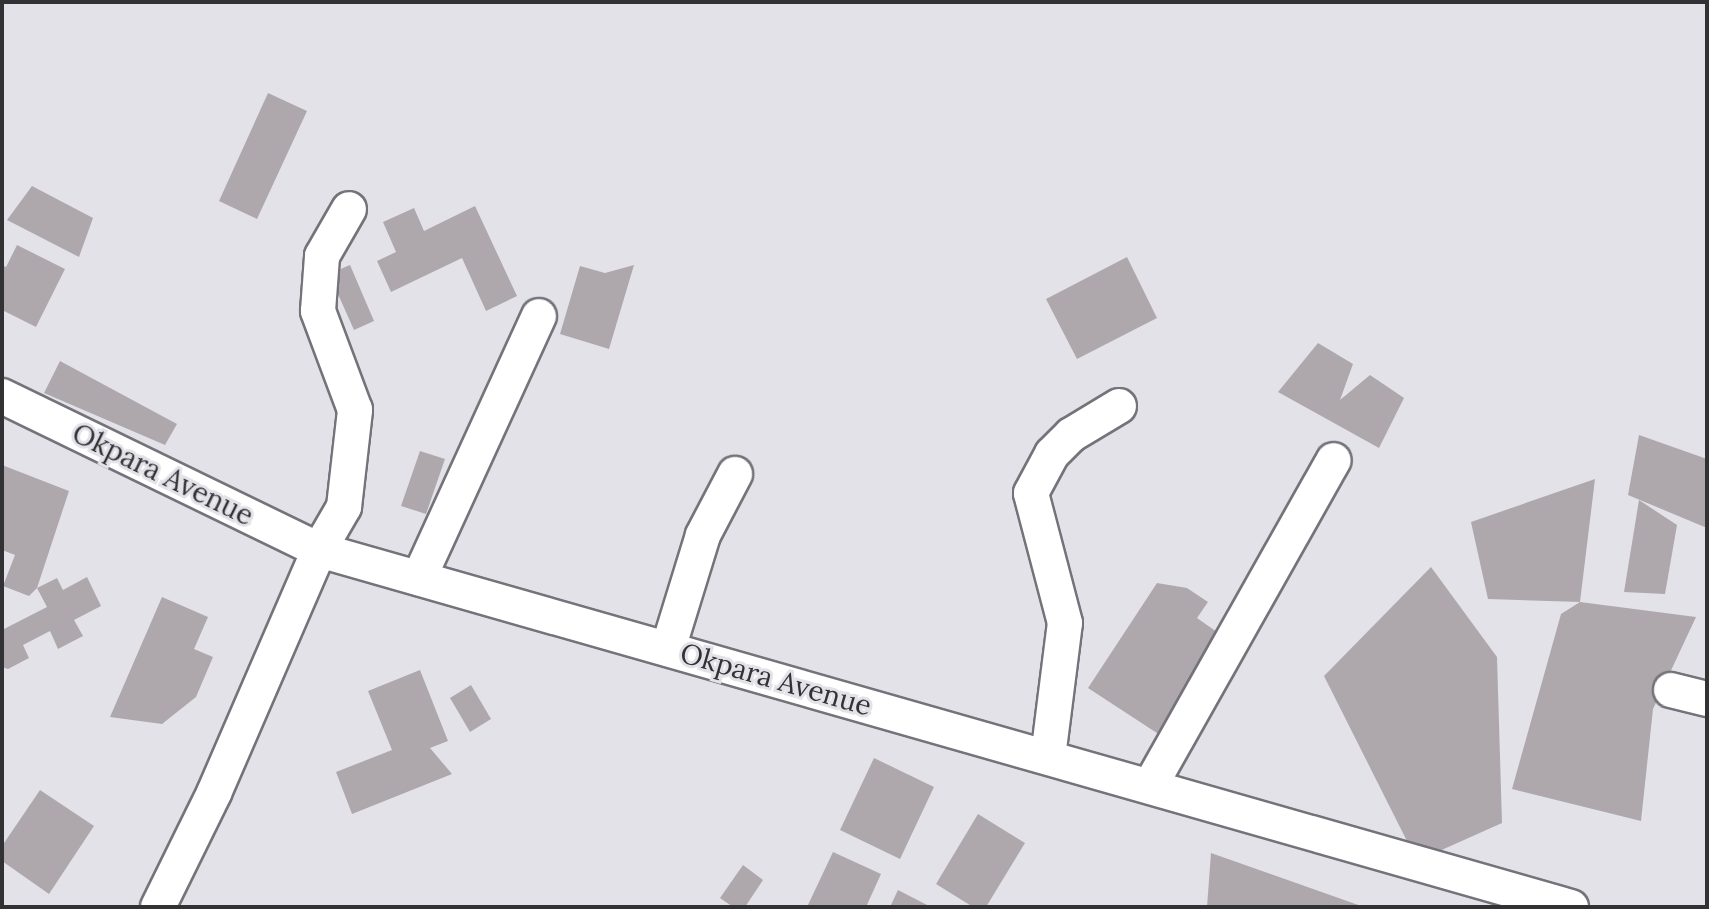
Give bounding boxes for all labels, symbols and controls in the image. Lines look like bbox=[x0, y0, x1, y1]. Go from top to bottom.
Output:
street label: Okpara Avenue bbox=[67, 416, 259, 532]
street label: Okpara Avenue bbox=[677, 636, 875, 722]

